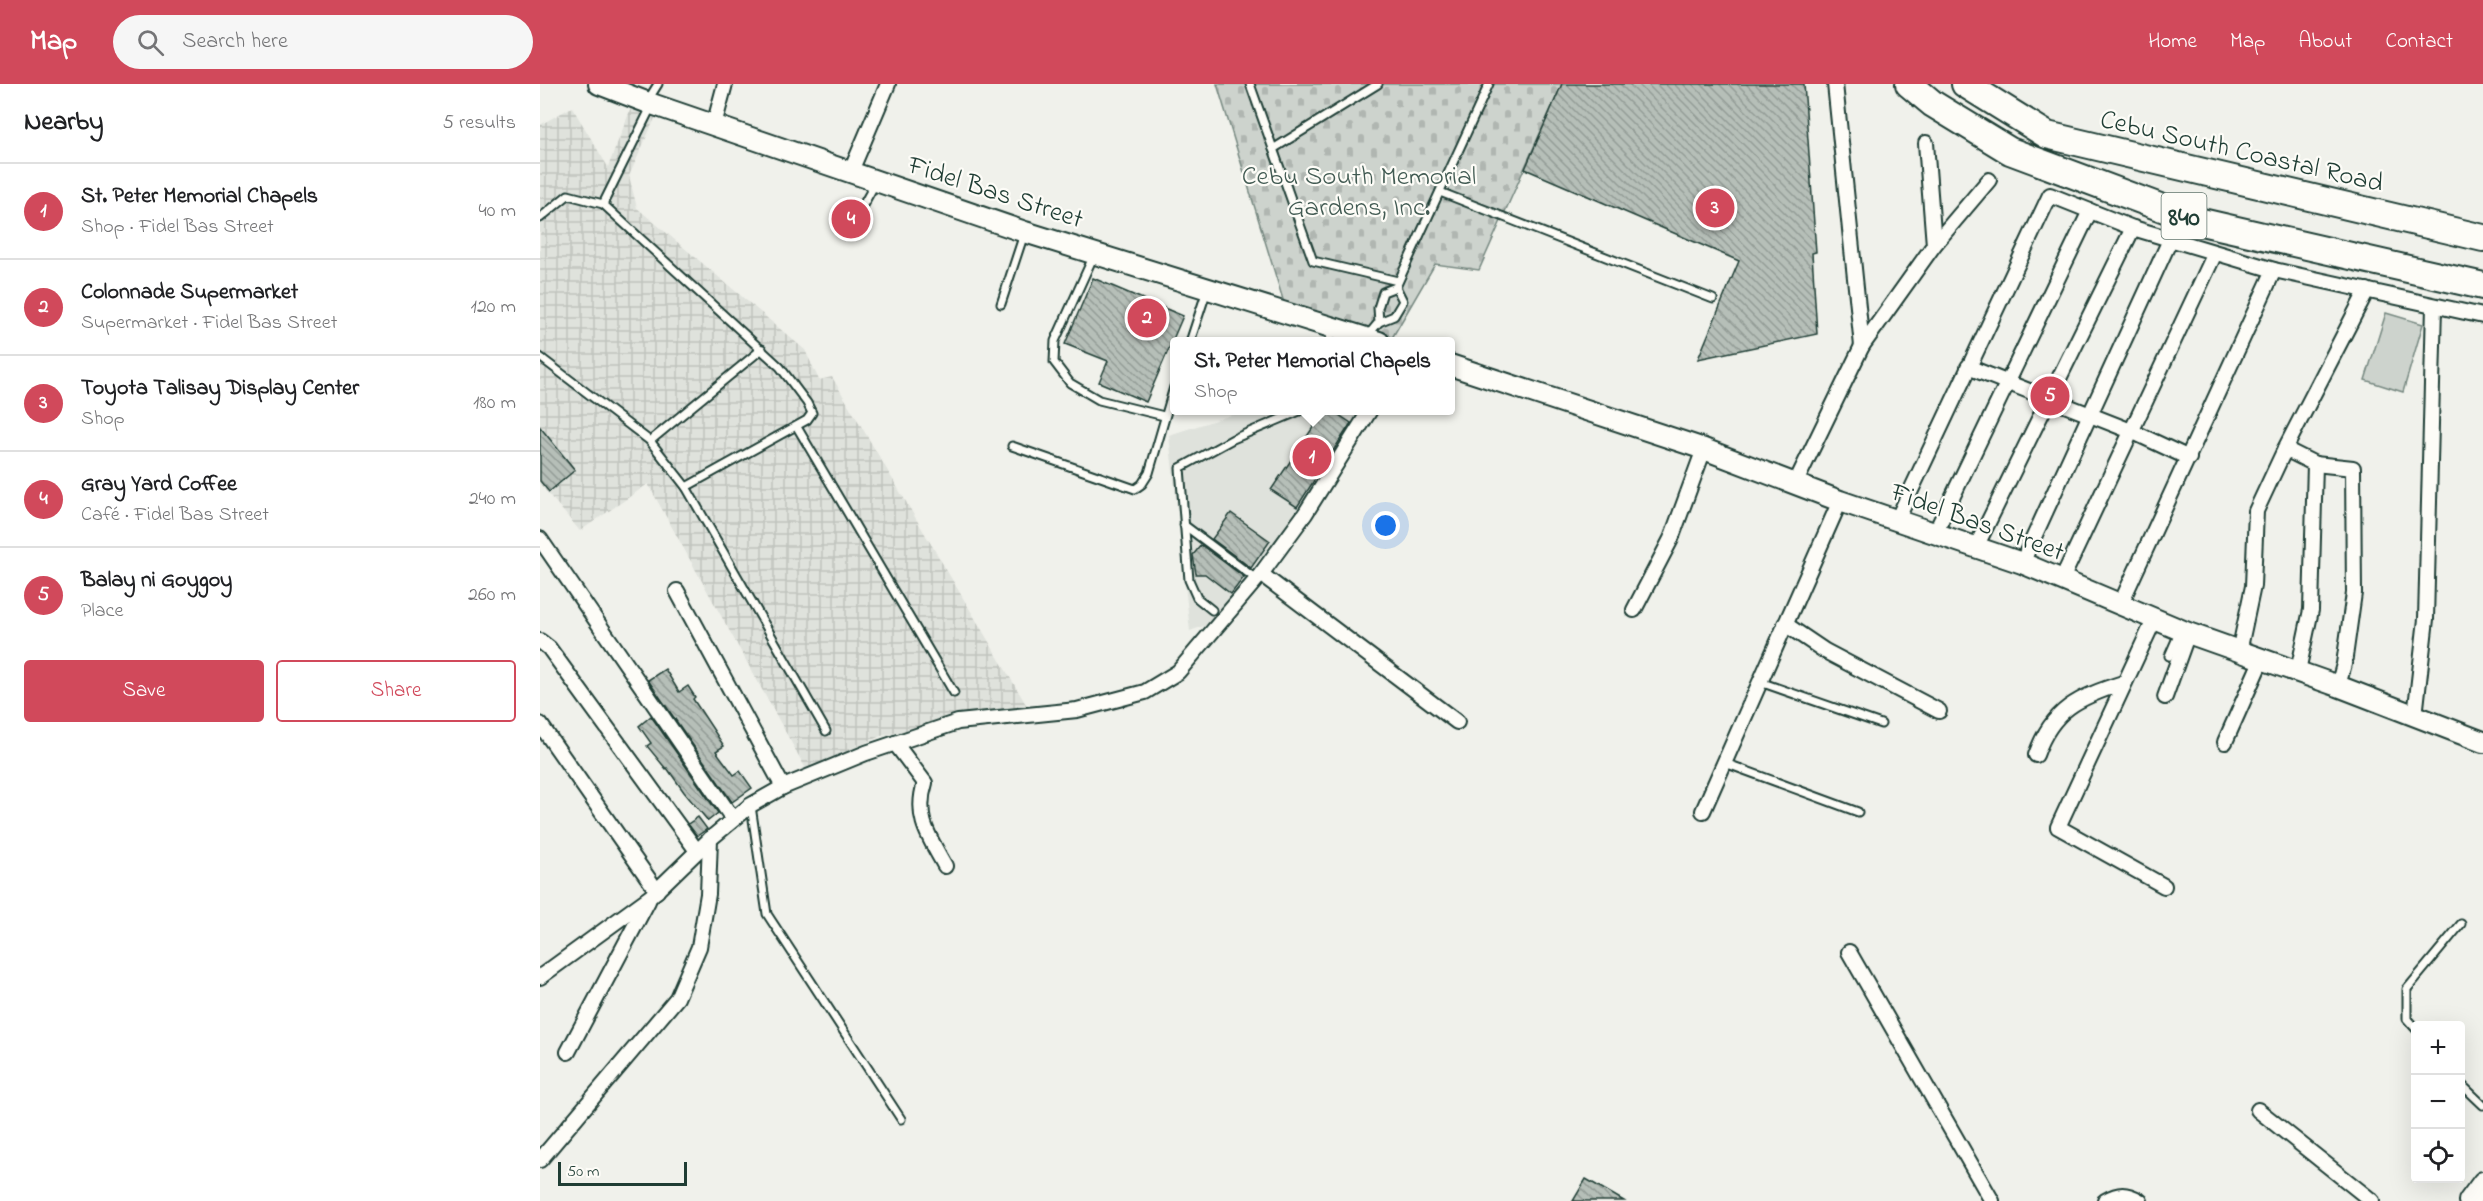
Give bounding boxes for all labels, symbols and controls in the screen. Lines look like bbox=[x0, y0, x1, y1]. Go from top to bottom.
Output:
search box bbox=[113, 15, 533, 69]
text: Map bbox=[30, 22, 77, 63]
icon: search bbox=[134, 26, 167, 59]
text: Search here bbox=[182, 26, 288, 58]
text: Home bbox=[2148, 27, 2197, 57]
text: Map bbox=[2230, 27, 2265, 57]
text: About bbox=[2298, 27, 2352, 57]
text: Contact bbox=[2385, 27, 2453, 57]
street label: Cebu South Coastal Road bbox=[2096, 101, 2387, 204]
text: Nearby bbox=[24, 104, 103, 142]
text: 5 results bbox=[443, 109, 516, 138]
street label: Fidel Bas Street bbox=[902, 146, 1088, 240]
park label: Cebu South Memorial Gardens, Inc. bbox=[1242, 158, 1476, 228]
text: St. Peter Memorial Chapels bbox=[81, 181, 318, 213]
pin: 3 bbox=[1696, 186, 1734, 230]
road number: 840 bbox=[2162, 193, 2206, 239]
pin: 4 bbox=[832, 196, 870, 242]
text: 1 bbox=[40, 197, 47, 226]
text: 40 m bbox=[479, 197, 516, 226]
text: Shop · Fidel Bas Street bbox=[81, 213, 274, 242]
text: Colonnade Supermarket bbox=[81, 277, 298, 309]
text: 2 bbox=[39, 293, 48, 322]
text: 120 m bbox=[471, 293, 516, 322]
pin: 2 bbox=[1128, 296, 1166, 340]
text: Supermarket · Fidel Bas Street bbox=[81, 309, 337, 338]
popup bbox=[1170, 337, 1455, 415]
text: St. Peter Memorial Chapels bbox=[1194, 346, 1431, 378]
text: Toyota Talisay Display Center bbox=[81, 373, 359, 405]
pin: 5 bbox=[2030, 374, 2070, 418]
text: Shop bbox=[1194, 378, 1238, 407]
text: 3 bbox=[39, 389, 48, 418]
text: 180 m bbox=[473, 389, 516, 418]
text: Shop bbox=[81, 405, 125, 434]
pin: 1 bbox=[1292, 434, 1332, 479]
text: Gray Yard Coffee bbox=[81, 469, 237, 501]
street label: Fidel Bas Street bbox=[1884, 474, 2069, 573]
text: 4 bbox=[39, 485, 48, 514]
text: 240 m bbox=[469, 485, 516, 514]
text: Café · Fidel Bas Street bbox=[81, 501, 269, 530]
your location bbox=[1371, 511, 1400, 540]
text: Balay ni Goygoy bbox=[81, 565, 232, 597]
text: 5 bbox=[38, 581, 49, 610]
text: 260 m bbox=[468, 581, 516, 610]
text: Place bbox=[81, 597, 123, 626]
button: Save bbox=[24, 660, 264, 722]
button: Share bbox=[276, 660, 516, 722]
map controls bbox=[2411, 1021, 2465, 1183]
button: + bbox=[2411, 1021, 2465, 1075]
button: − bbox=[2411, 1075, 2465, 1129]
button: locate bbox=[2411, 1129, 2465, 1183]
scale bar bbox=[558, 1159, 687, 1186]
text: 50 m bbox=[567, 1160, 599, 1184]

